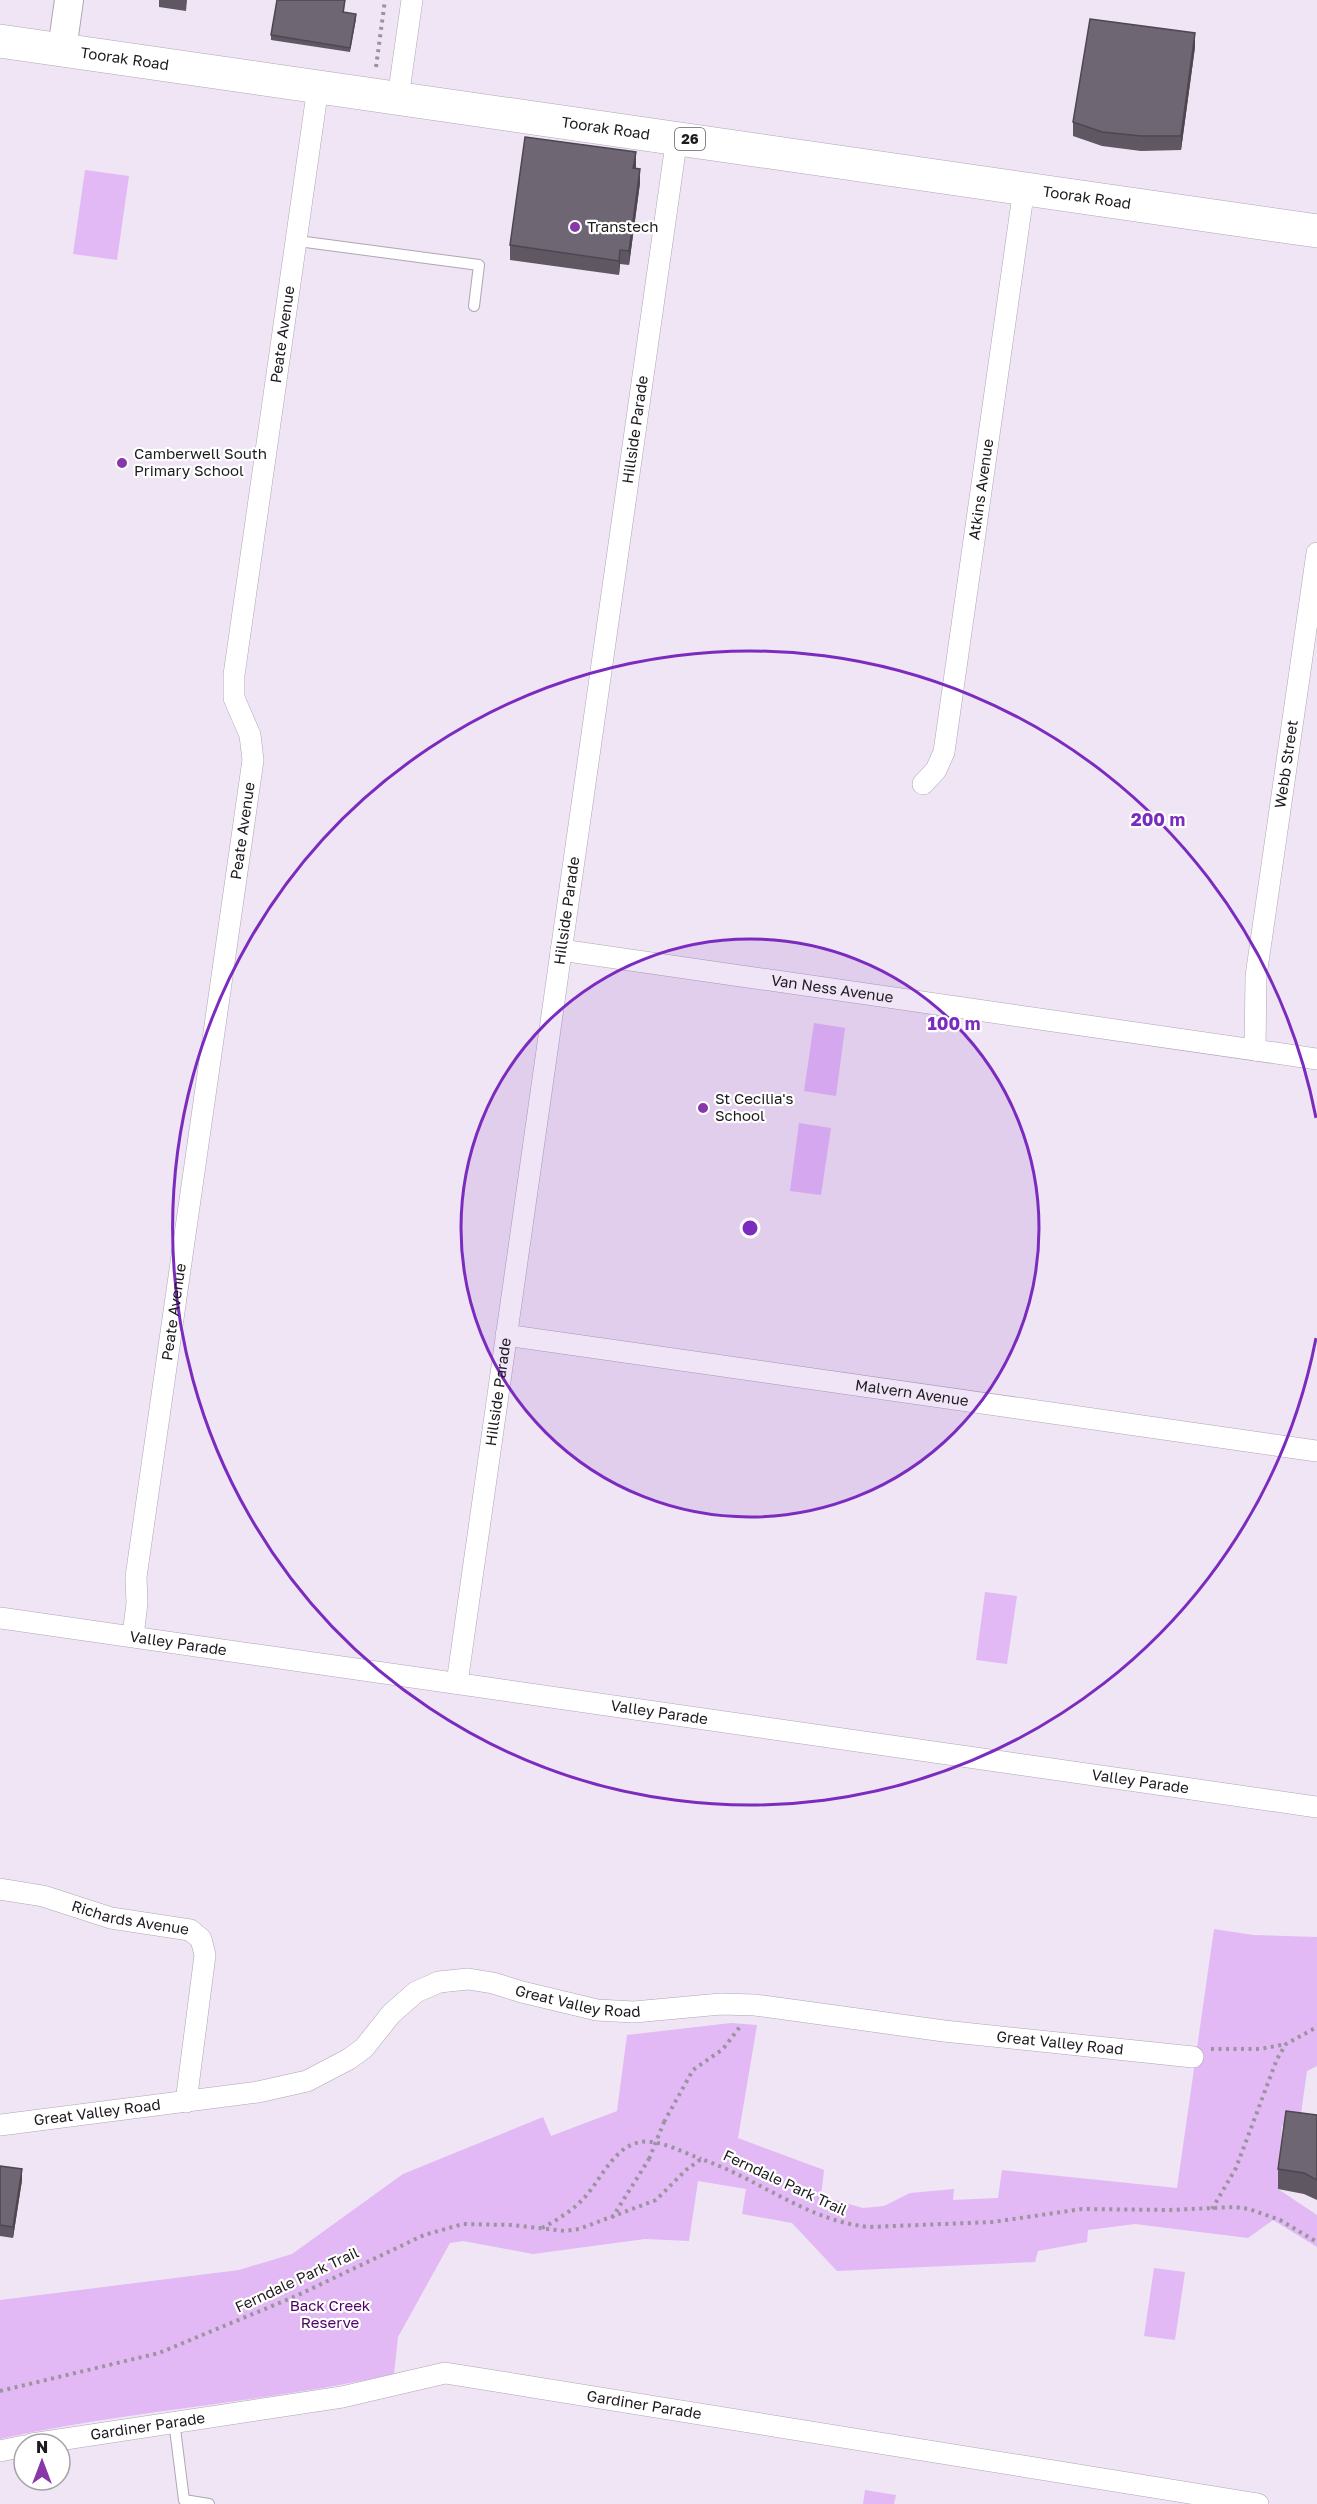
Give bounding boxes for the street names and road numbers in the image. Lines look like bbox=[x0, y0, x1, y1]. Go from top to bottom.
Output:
street label: Toorak Road bbox=[79, 43, 170, 73]
street label: Toorak Road bbox=[560, 112, 651, 143]
road number: 26 bbox=[675, 128, 705, 150]
street label: Toorak Road bbox=[1041, 182, 1132, 212]
street label: Peate Avenue bbox=[266, 284, 298, 384]
street label: Hillside Parade bbox=[618, 374, 651, 485]
street label: Atkins Avenue bbox=[964, 437, 996, 541]
street label: Webb Street bbox=[1270, 719, 1301, 809]
street label: Peate Avenue bbox=[226, 781, 258, 881]
street label: Hillside Parade bbox=[549, 855, 583, 966]
street label: Van Ness Avenue bbox=[770, 970, 895, 1006]
street label: Peate Avenue bbox=[157, 1262, 189, 1362]
street label: Hillside Parade bbox=[481, 1336, 514, 1447]
street label: Malvern Avenue bbox=[854, 1375, 970, 1409]
street label: Valley Parade bbox=[129, 1627, 228, 1658]
street label: Valley Parade bbox=[610, 1696, 709, 1728]
street label: Valley Parade bbox=[1091, 1765, 1191, 1797]
street label: Richards Avenue bbox=[70, 1896, 191, 1938]
street label: Great Valley Road bbox=[513, 1980, 641, 2020]
street label: Great Valley Road bbox=[996, 2027, 1125, 2058]
street label: Great Valley Road bbox=[33, 2095, 161, 2129]
street label: Ferndale Park Trail bbox=[721, 2146, 850, 2219]
street label: Ferndale Park Trail bbox=[232, 2242, 362, 2316]
street label: Gardiner Parade bbox=[586, 2386, 703, 2422]
street label: Gardiner Parade bbox=[89, 2408, 206, 2443]

